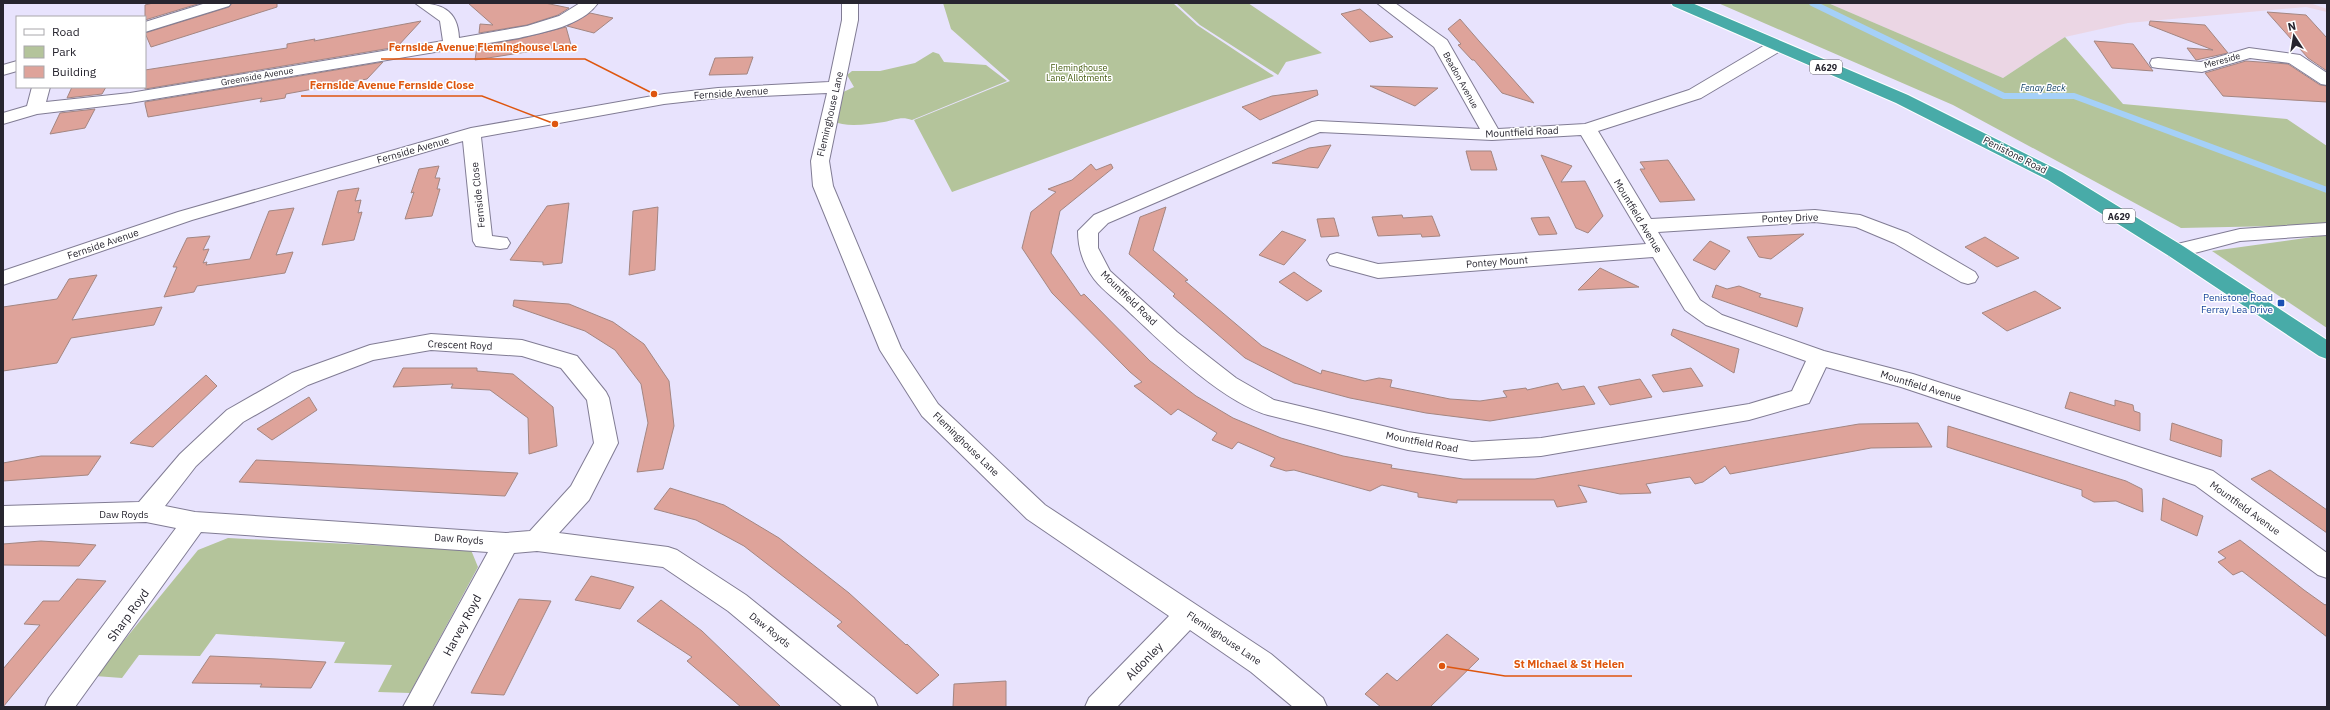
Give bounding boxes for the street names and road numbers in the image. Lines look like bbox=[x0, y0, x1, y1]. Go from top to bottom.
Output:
street label: Beadon Avenue bbox=[1441, 50, 1481, 110]
street label: Mereside bbox=[2203, 50, 2241, 70]
road number: A629 bbox=[1810, 60, 1842, 74]
street label: Greenside Avenue bbox=[220, 64, 294, 88]
street label: Fleminghouse Lane bbox=[814, 70, 846, 158]
street label: Fernside Avenue bbox=[693, 84, 769, 102]
street label: Mountfield Road bbox=[1485, 124, 1559, 140]
street label: Fernside Avenue bbox=[375, 133, 451, 167]
street label: Penistone Road bbox=[1981, 133, 2049, 177]
street label: Fernside Close bbox=[468, 161, 488, 229]
street label: Mountfield Avenue bbox=[1611, 177, 1665, 256]
road number: A629 bbox=[2103, 209, 2135, 223]
street label: Pontey Drive bbox=[1761, 210, 1819, 225]
street label: Fernside Avenue bbox=[66, 226, 141, 262]
street label: Pontey Mount bbox=[1466, 253, 1529, 271]
street label: Mountfield Road bbox=[1098, 268, 1160, 328]
street label: Crescent Royd bbox=[427, 337, 493, 353]
street label: Mountfield Avenue bbox=[1879, 368, 1964, 405]
street label: Fleminghouse Lane bbox=[930, 409, 1002, 479]
street label: Mountfield Road bbox=[1385, 429, 1459, 455]
street label: Mountfield Avenue bbox=[2207, 478, 2283, 538]
street label: Daw Royds bbox=[99, 508, 149, 521]
street label: Daw Royds bbox=[434, 531, 484, 547]
street label: Sharp Royd bbox=[104, 586, 152, 644]
street label: Harvey Royd bbox=[440, 592, 484, 658]
street label: Fleminghouse Lane bbox=[1184, 608, 1264, 668]
street label: Daw Royds bbox=[747, 609, 793, 651]
street label: Aldonley bbox=[1122, 639, 1166, 683]

